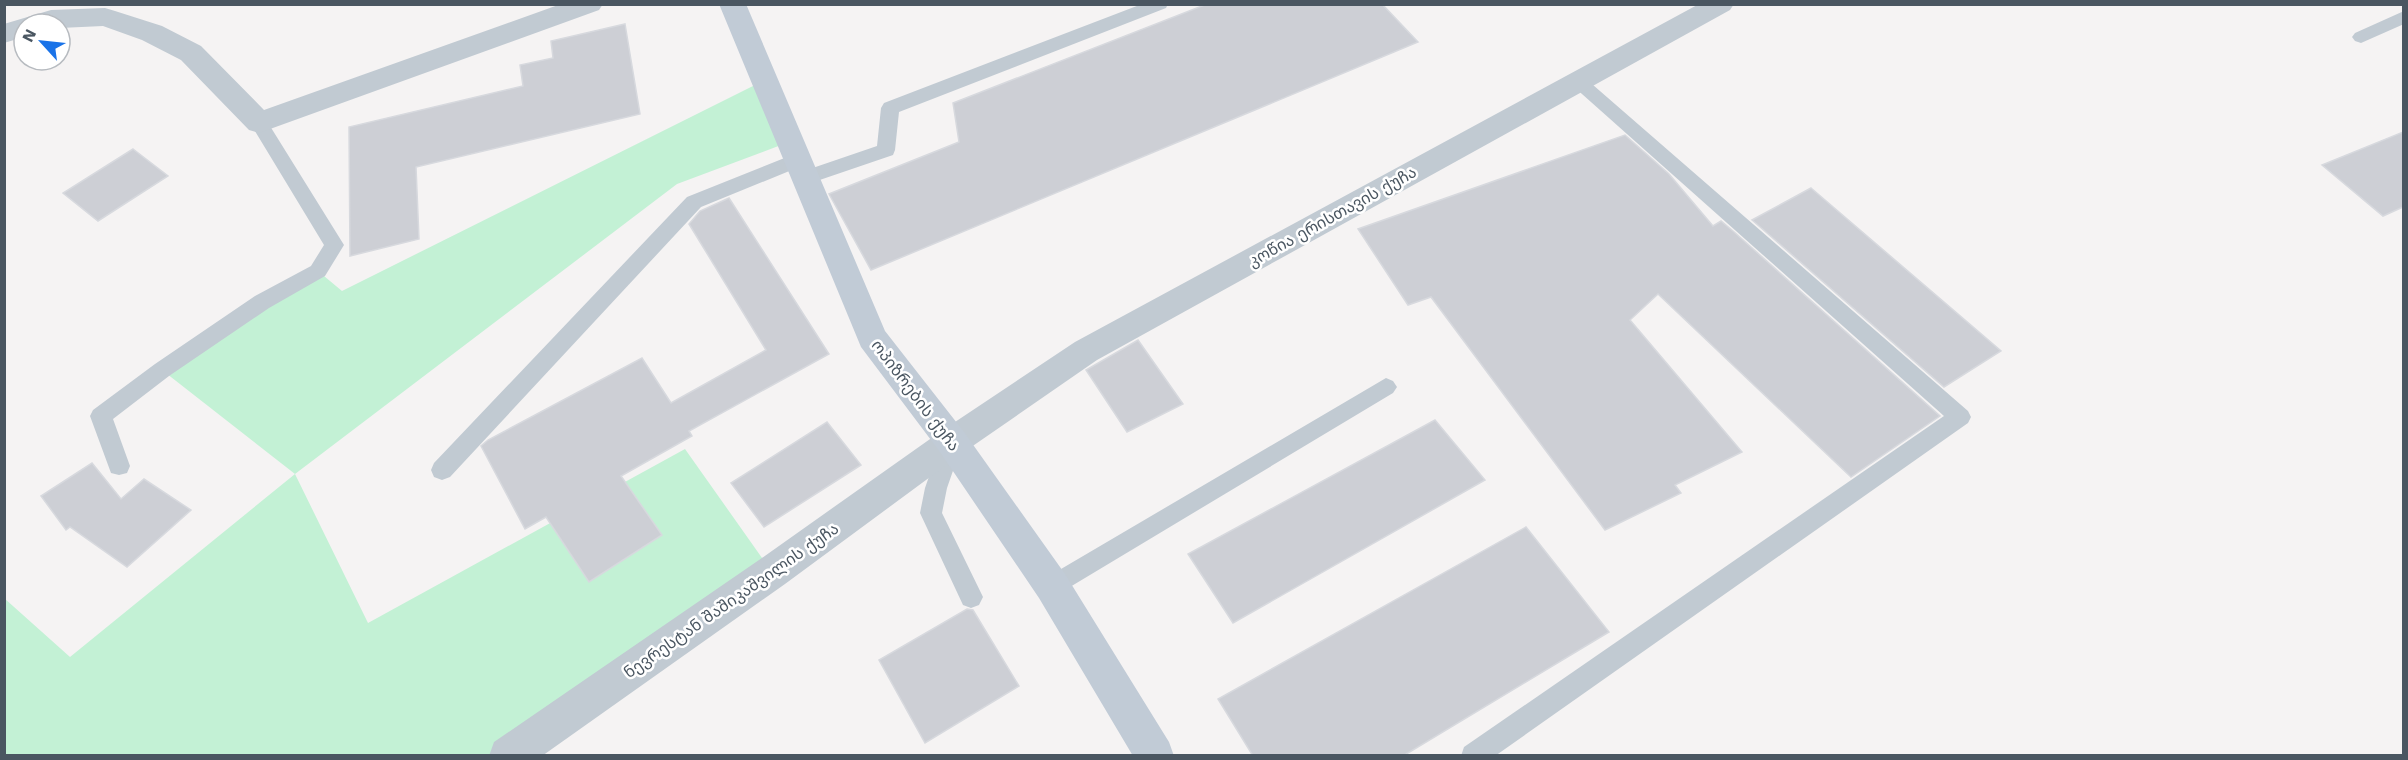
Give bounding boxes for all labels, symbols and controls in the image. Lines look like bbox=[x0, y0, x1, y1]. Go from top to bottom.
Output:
north arrow bbox=[12, 12, 72, 72]
text: N bbox=[18, 26, 40, 45]
street label: კოწია ერისთავის ქუჩა bbox=[1245, 162, 1420, 271]
street label: ოპიზრების ქუჩა bbox=[868, 336, 964, 455]
street label: ნევრესტან შაშიკაშვილის ქუჩა bbox=[620, 519, 843, 683]

